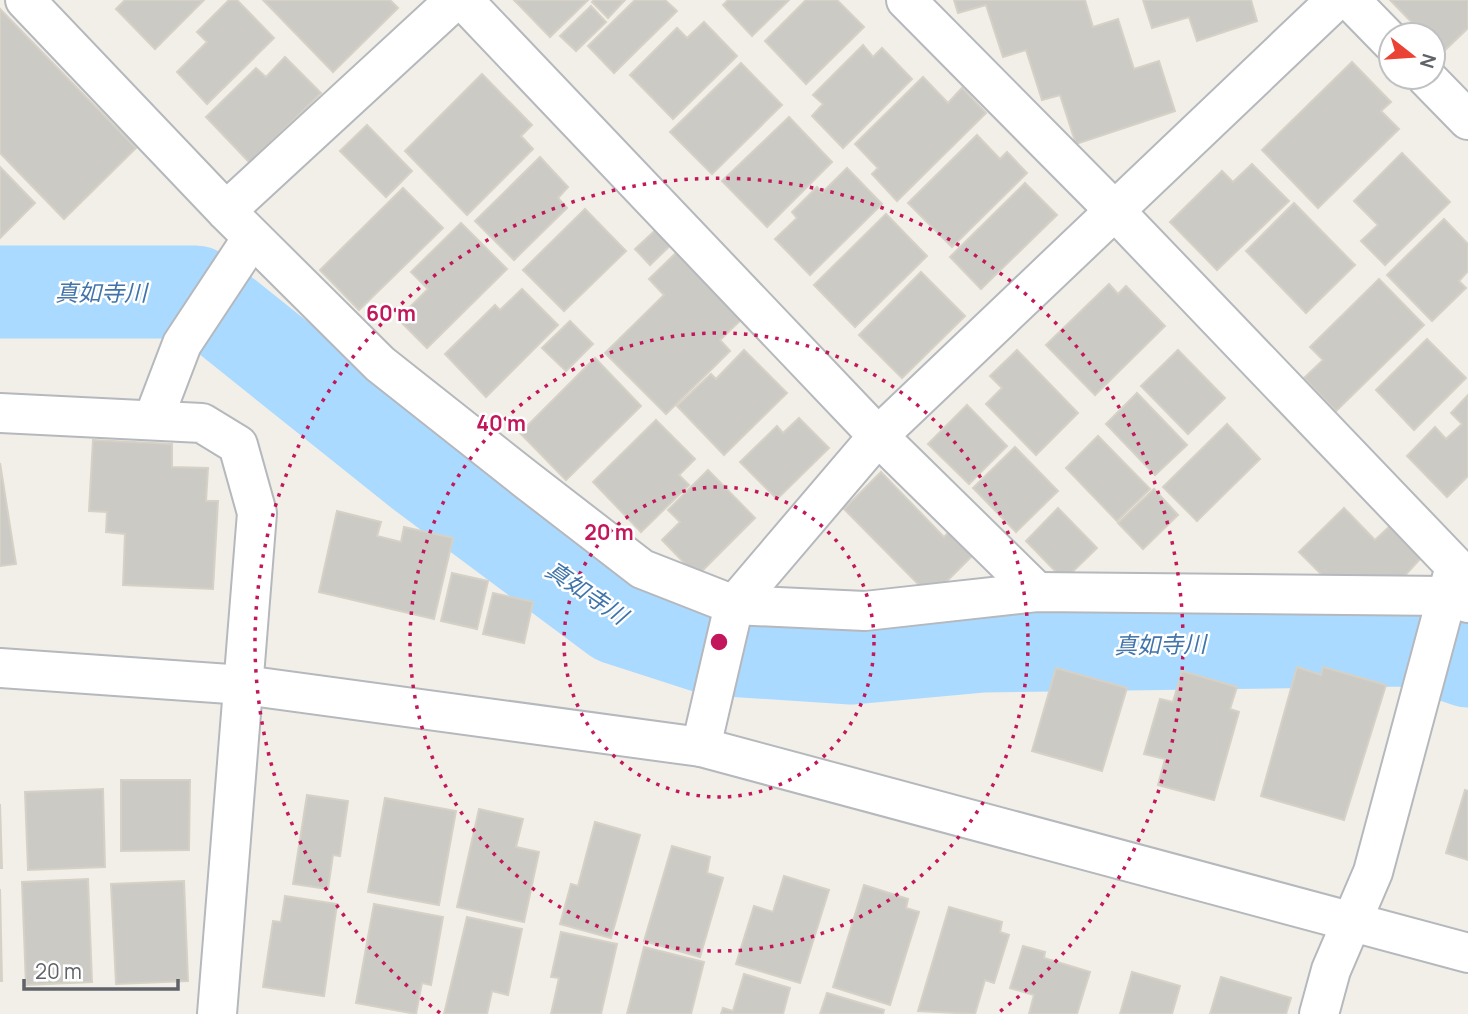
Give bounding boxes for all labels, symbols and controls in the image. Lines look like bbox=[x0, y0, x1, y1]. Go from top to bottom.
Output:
north arrow bbox=[1377, 21, 1447, 91]
text: N bbox=[1414, 51, 1443, 71]
water label: 真如寺川 bbox=[55, 276, 150, 308]
text: 60 m bbox=[366, 299, 416, 327]
text: 40 m bbox=[476, 409, 526, 437]
text: 20 m bbox=[584, 518, 634, 546]
water label: 真如寺川 bbox=[540, 553, 637, 633]
water label: 真如寺川 bbox=[1114, 627, 1209, 661]
centre of rings bbox=[707, 630, 731, 654]
scale bar bbox=[24, 948, 178, 992]
text: 20 m bbox=[35, 957, 82, 985]

